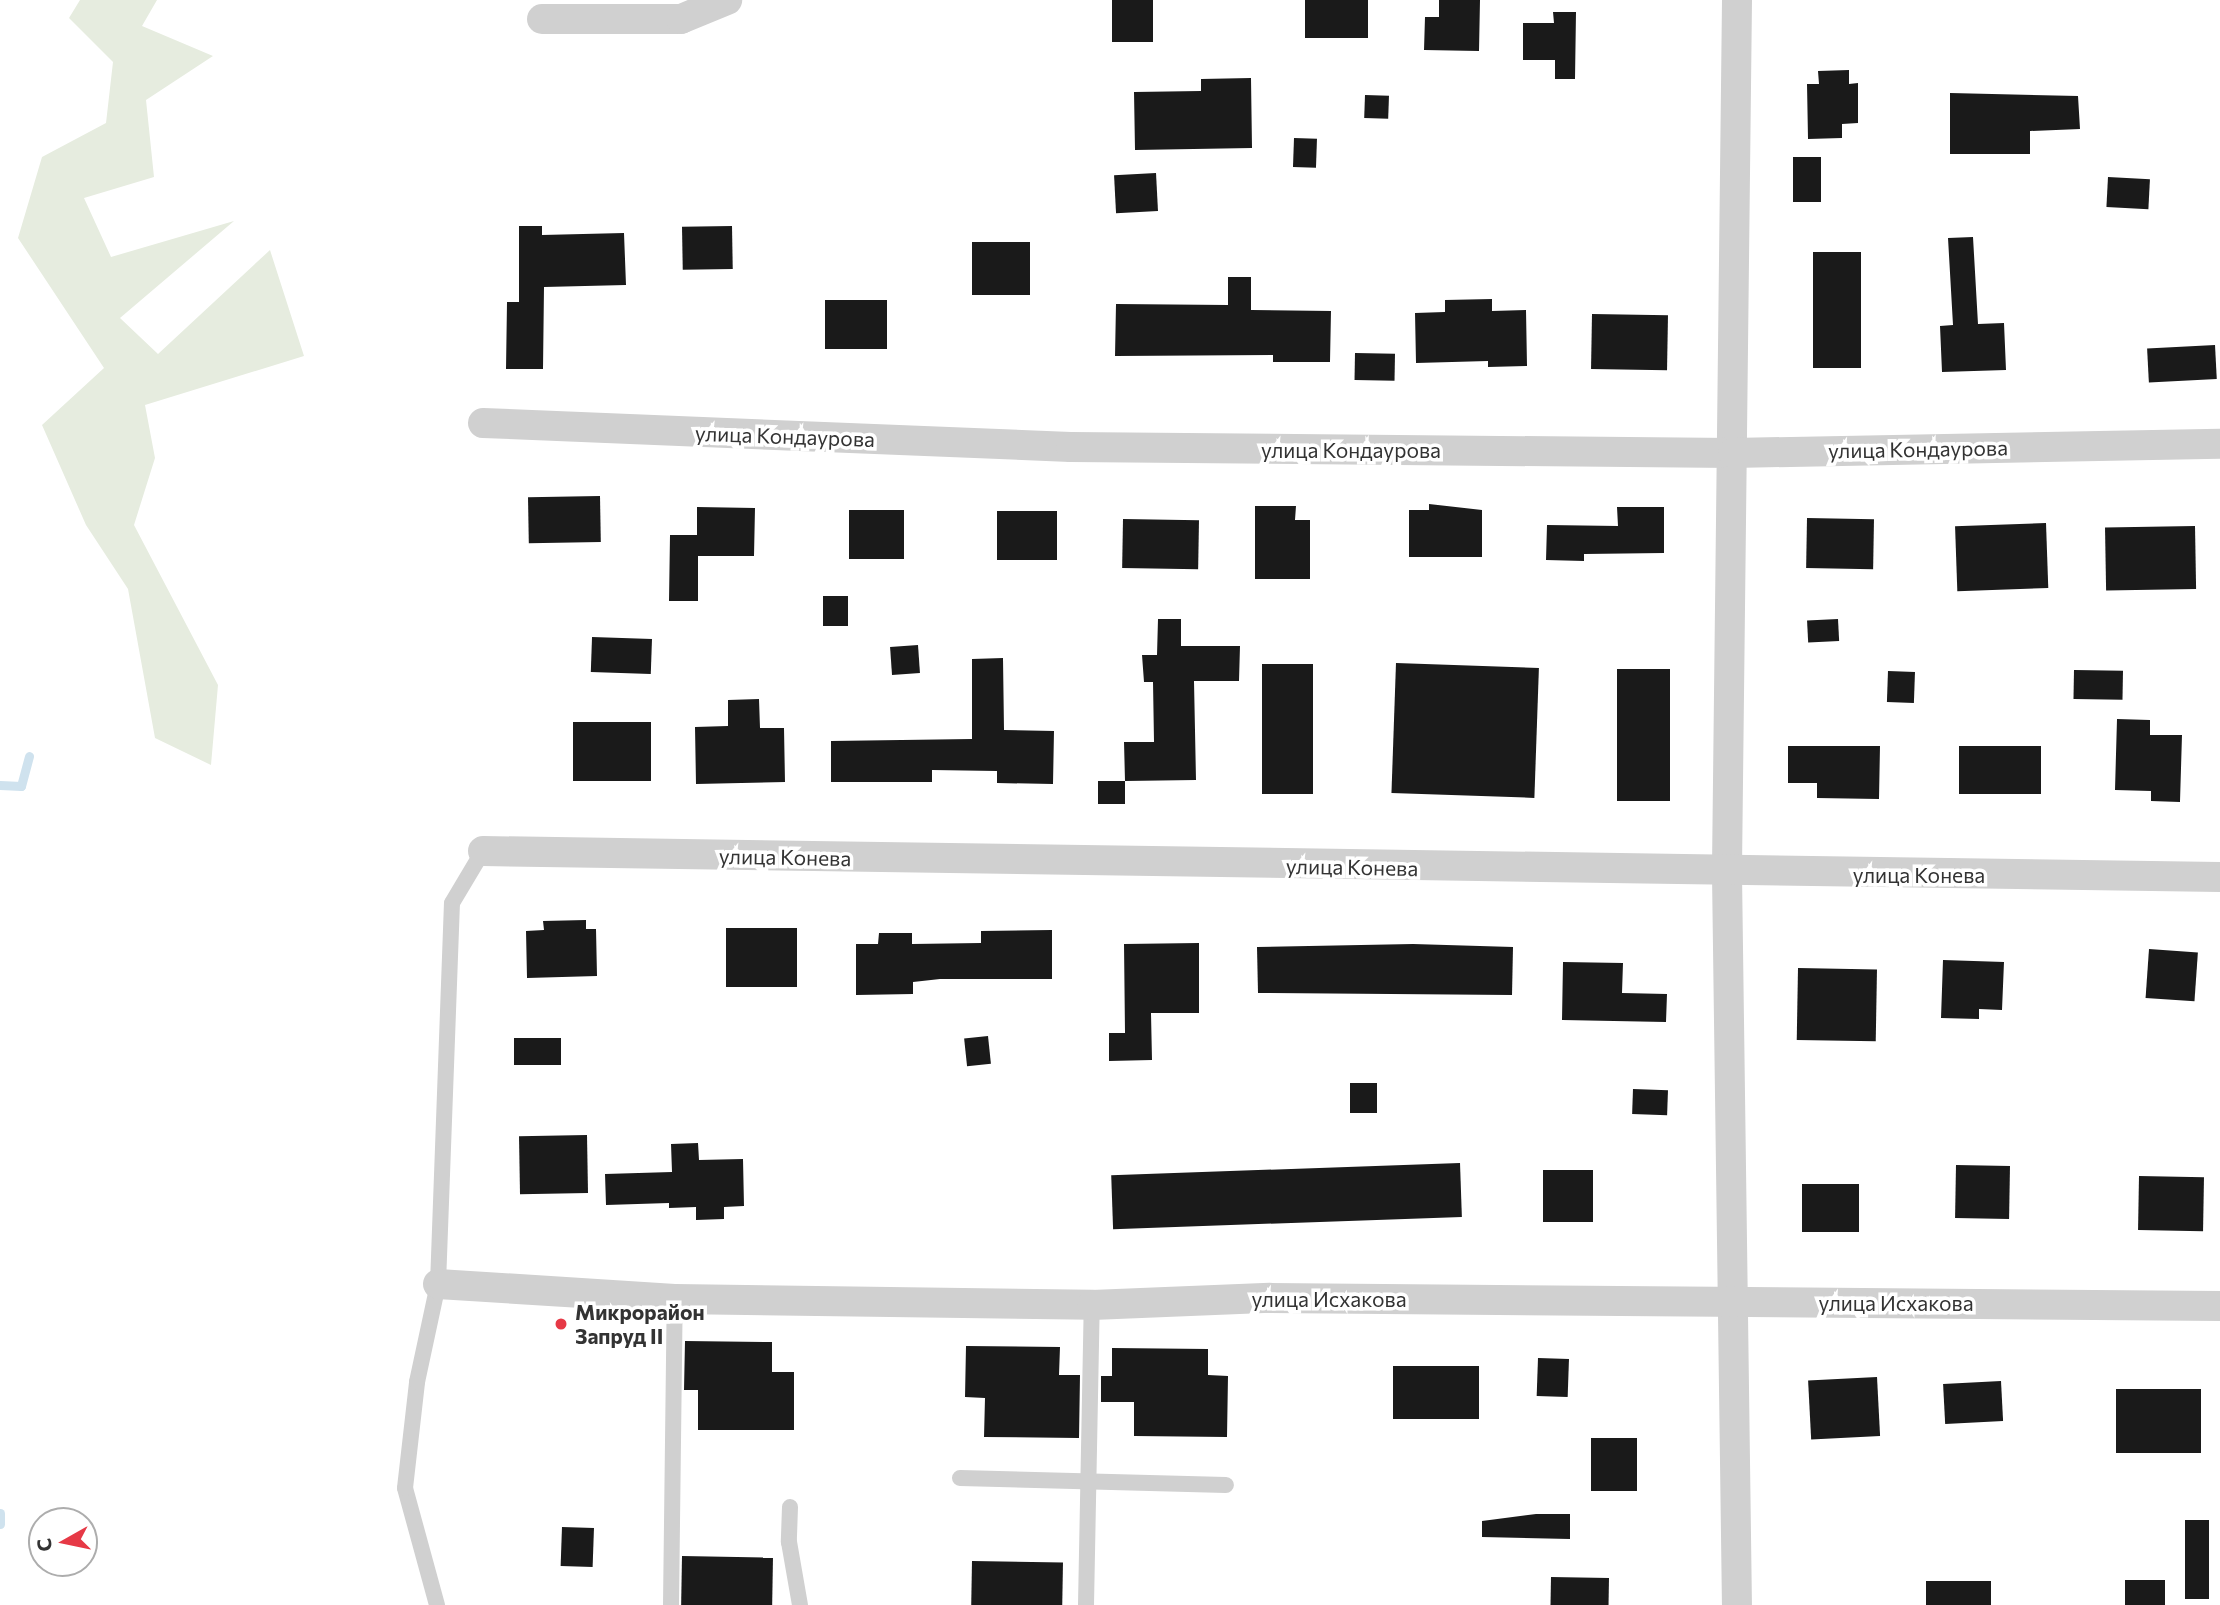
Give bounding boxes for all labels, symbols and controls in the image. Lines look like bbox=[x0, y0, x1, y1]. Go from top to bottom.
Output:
street label: улица Кондаурова bbox=[695, 420, 875, 452]
street label: улица Кондаурова bbox=[1828, 435, 2008, 463]
street label: улица Кондаурова bbox=[1261, 437, 1441, 463]
street label: улица Конева bbox=[719, 843, 851, 871]
street label: улица Конева bbox=[1286, 853, 1418, 881]
street label: улица Конева bbox=[1853, 862, 1985, 888]
street label: улица Исхакова bbox=[1251, 1286, 1407, 1312]
street label: улица Исхакова bbox=[1818, 1290, 1974, 1316]
place label: Микрорайон Запруд II bbox=[575, 1299, 705, 1349]
marker: Микрорайон Запруд II bbox=[553, 1316, 569, 1332]
north arrow bbox=[28, 1507, 98, 1577]
text: С bbox=[31, 1537, 56, 1553]

